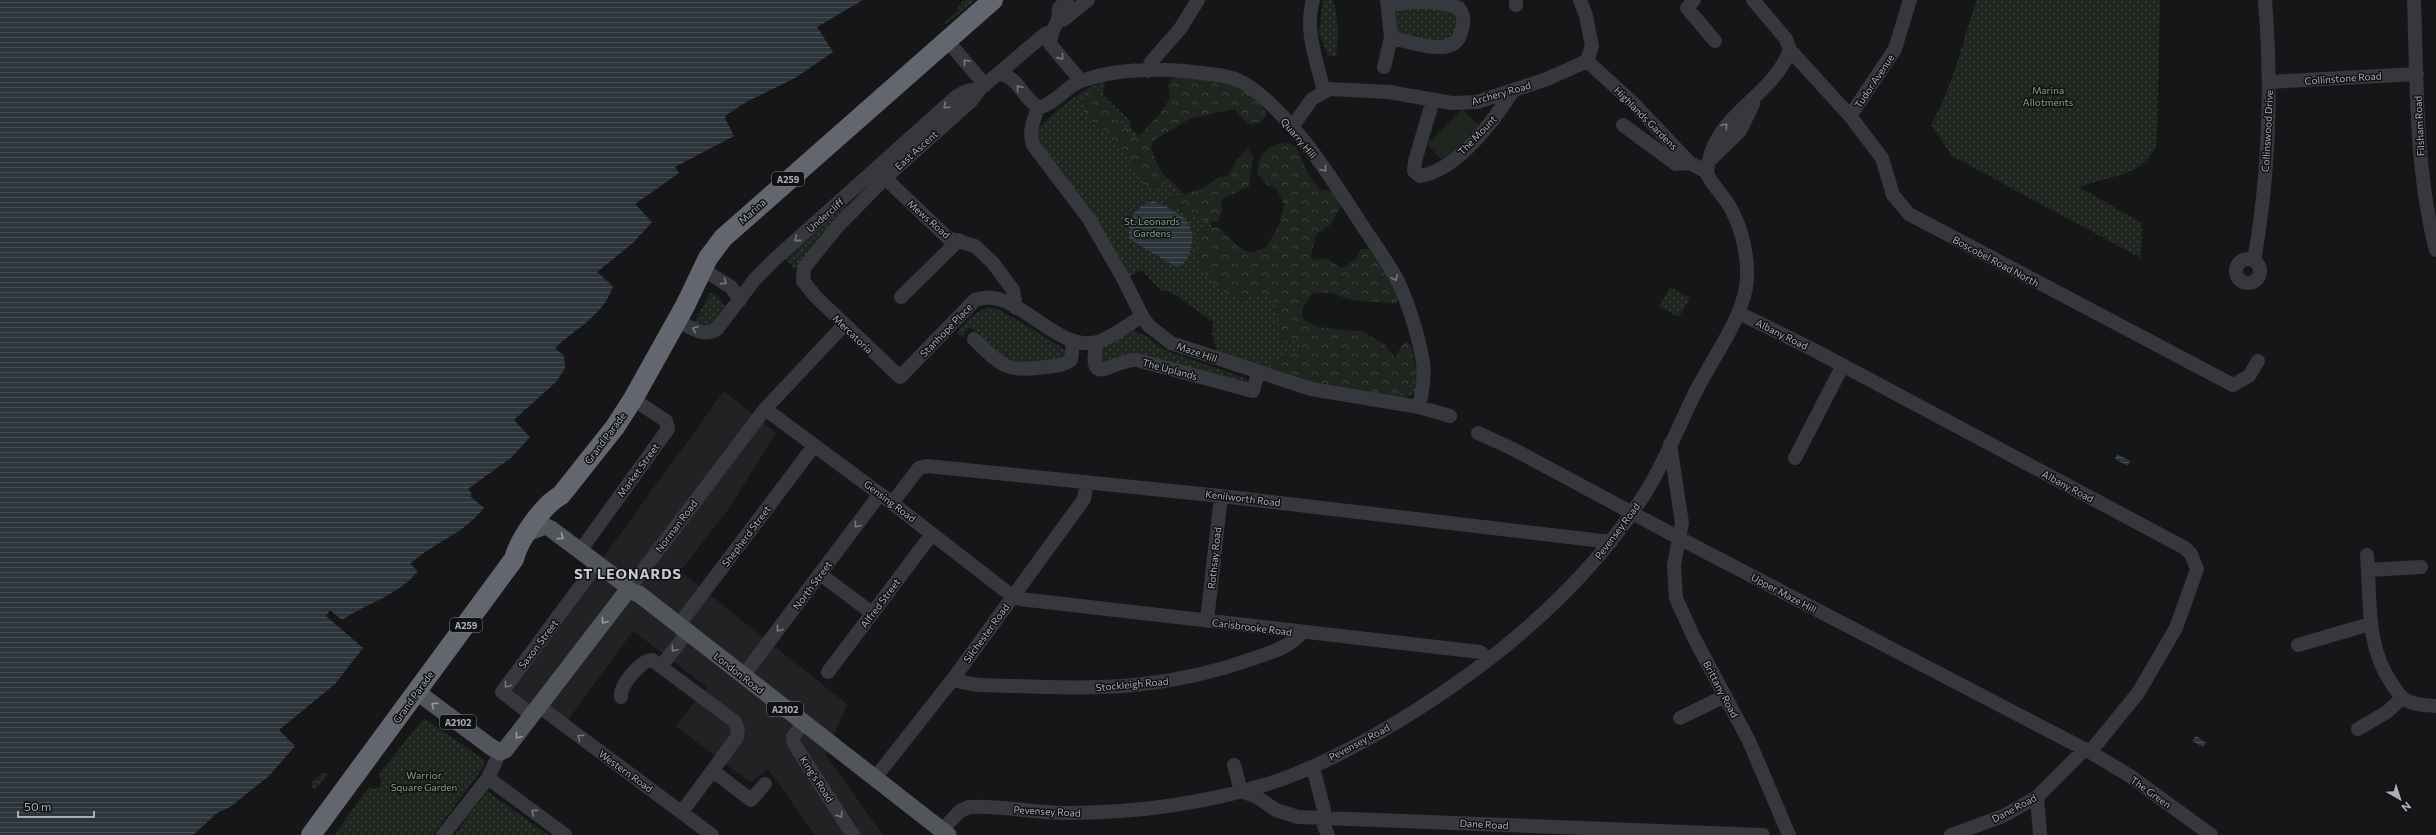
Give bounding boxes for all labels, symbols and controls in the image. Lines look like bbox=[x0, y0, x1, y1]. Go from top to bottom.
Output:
street label: Tudor Avenue bbox=[1852, 52, 1896, 110]
one-way arrow bbox=[1057, 53, 1064, 60]
one-way arrow bbox=[963, 59, 970, 67]
street label: Collinstone Road bbox=[2304, 69, 2382, 87]
street label: Archery Road bbox=[1470, 79, 1532, 107]
street label: Highlands Gardens bbox=[1612, 84, 1680, 152]
park label: Marina Allotments bbox=[2023, 84, 2074, 108]
one-way arrow bbox=[1017, 85, 1024, 93]
street label: Collinswood Drive bbox=[2259, 90, 2275, 172]
street label: Filsham Road bbox=[2411, 95, 2427, 156]
one-way arrow bbox=[943, 101, 951, 109]
street label: The Mount bbox=[1455, 113, 1499, 157]
street label: Quarry Hill bbox=[1279, 115, 1319, 161]
one-way arrow bbox=[1721, 123, 1728, 131]
street label: East Ascent bbox=[892, 128, 940, 172]
one-way arrow bbox=[1320, 165, 1327, 172]
road number: A259 bbox=[772, 172, 804, 186]
street label: Undercliff bbox=[804, 195, 846, 234]
street label: Marina bbox=[736, 196, 768, 226]
street label: Mews Road bbox=[905, 197, 953, 241]
park label: St. Leonards Gardens bbox=[1124, 215, 1181, 239]
street label: Boscobel Road North bbox=[1951, 233, 2041, 289]
one-way arrow bbox=[794, 235, 802, 242]
one-way arrow bbox=[1390, 274, 1398, 281]
one-way arrow bbox=[719, 277, 726, 284]
street label: Stanhope Place bbox=[917, 301, 975, 359]
street label: Mercatoria bbox=[831, 312, 875, 356]
street label: Albany Road bbox=[1754, 316, 1810, 352]
one-way arrow bbox=[692, 326, 699, 334]
street label: Maze Hill bbox=[1175, 339, 1219, 365]
street label: The Uplands bbox=[1141, 356, 1199, 382]
street label: Grand Parade bbox=[582, 410, 628, 466]
street label: Market Street bbox=[615, 441, 661, 499]
street label: Albany Road bbox=[2040, 467, 2096, 505]
street label: Gensing Road bbox=[862, 478, 918, 525]
street label: Kenilworth Road bbox=[1205, 487, 1281, 509]
street label: Norman Road bbox=[652, 497, 700, 555]
street label: Pevensey Road bbox=[1592, 500, 1642, 562]
street label: Shepherd Street bbox=[719, 503, 773, 569]
one-way arrow bbox=[855, 521, 862, 528]
street label: Rothsay Road bbox=[1205, 526, 1223, 590]
one-way arrow bbox=[557, 532, 564, 540]
street label: North Street bbox=[790, 558, 834, 612]
district label: ST LEONARDS bbox=[574, 565, 682, 582]
street label: Upper Maze Hill bbox=[1749, 571, 1819, 615]
street label: Alfred Street bbox=[858, 576, 902, 630]
street label: Silchester Road bbox=[961, 601, 1012, 665]
one-way arrow bbox=[602, 616, 609, 623]
street label: Carisbrooke Road bbox=[1211, 616, 1293, 638]
street label: Saxon Street bbox=[516, 617, 560, 671]
road number: A259 bbox=[450, 618, 482, 632]
one-way arrow bbox=[777, 625, 784, 632]
one-way arrow bbox=[672, 645, 679, 652]
street label: London Road bbox=[712, 650, 767, 696]
street label: Brittany Road bbox=[1701, 659, 1741, 720]
street label: Grand Parade bbox=[390, 669, 436, 725]
street label: Stockleigh Road bbox=[1095, 675, 1169, 693]
one-way arrow bbox=[505, 681, 512, 688]
one-way arrow bbox=[431, 702, 438, 710]
road number: A2102 bbox=[767, 702, 803, 716]
road number: A2102 bbox=[440, 715, 476, 729]
street label: Pevensey Road bbox=[1326, 721, 1392, 763]
one-way arrow bbox=[515, 732, 523, 739]
one-way arrow bbox=[577, 735, 584, 742]
street label: Western Road bbox=[597, 747, 655, 795]
street label: King's Road bbox=[798, 754, 836, 804]
park label: Warrior Square Garden bbox=[391, 769, 457, 793]
street label: The Green bbox=[2128, 774, 2174, 810]
north arrow bbox=[2380, 779, 2420, 819]
street label: Dane Road bbox=[1990, 791, 2039, 825]
scale bar bbox=[18, 793, 94, 819]
text: 50 m bbox=[24, 799, 52, 813]
text: N bbox=[2399, 800, 2414, 815]
street label: Pevensey Road bbox=[1013, 803, 1081, 819]
one-way arrow bbox=[531, 809, 538, 816]
one-way arrow bbox=[835, 811, 843, 818]
street label: Dane Road bbox=[1459, 817, 1509, 831]

